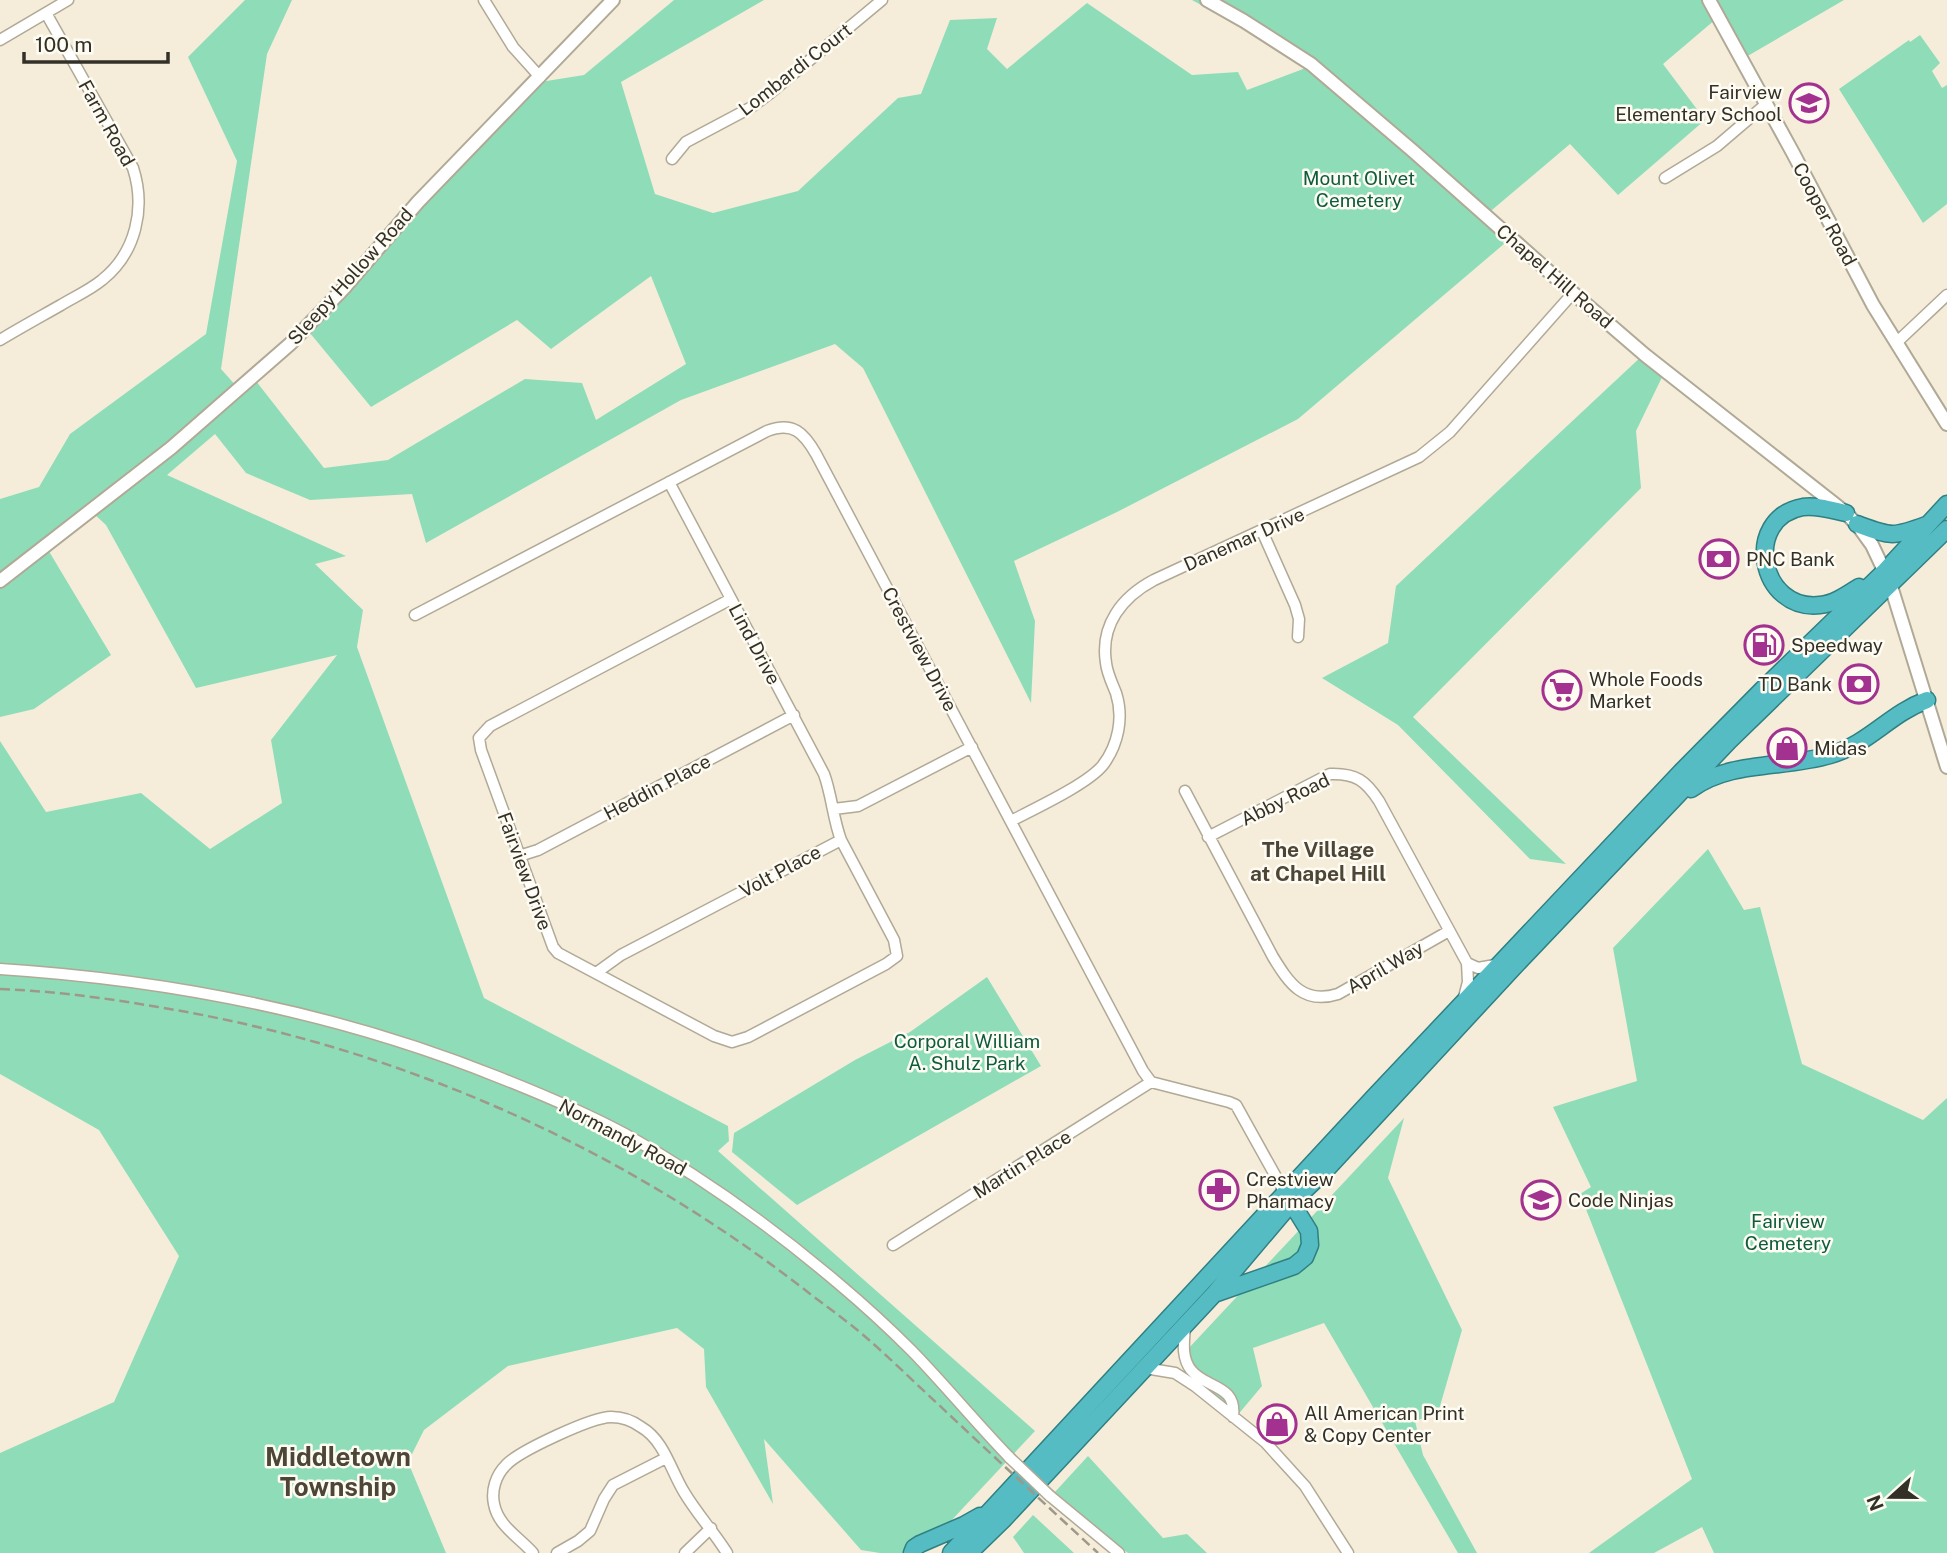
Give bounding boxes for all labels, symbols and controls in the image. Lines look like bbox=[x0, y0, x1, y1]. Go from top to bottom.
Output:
street label: Lombardi Court bbox=[734, 18, 856, 120]
scale bar bbox=[24, 21, 168, 65]
text: 100 m bbox=[35, 32, 92, 57]
street label: Farm Road bbox=[74, 76, 140, 170]
place label: Fairview Elementary School bbox=[1615, 81, 1782, 125]
school or university icon: Fairview Elementary School bbox=[1788, 82, 1830, 124]
street label: Cooper Road bbox=[1789, 159, 1861, 269]
park label: Mount Olivet Cemetery bbox=[1303, 167, 1415, 211]
street label: Sleepy Hollow Road bbox=[283, 203, 417, 349]
street label: Chapel Hill Road bbox=[1492, 219, 1618, 333]
street label: Danemar Drive bbox=[1180, 503, 1308, 575]
bank icon: PNC Bank bbox=[1698, 538, 1740, 580]
place label: PNC Bank bbox=[1746, 548, 1835, 570]
street label: Crestview Drive bbox=[878, 583, 962, 715]
street label: Lind Drive bbox=[725, 600, 785, 688]
fuel station icon: Speedway bbox=[1743, 624, 1785, 666]
place label: Speedway bbox=[1791, 634, 1883, 656]
bank icon: TD Bank bbox=[1838, 663, 1880, 705]
place label: Whole Foods Market bbox=[1589, 668, 1703, 712]
supermarket icon: Whole Foods Market bbox=[1541, 669, 1583, 711]
place label: TD Bank bbox=[1758, 673, 1832, 695]
shop icon: Midas bbox=[1766, 727, 1808, 769]
place label: Midas bbox=[1814, 737, 1867, 759]
street label: Heddin Place bbox=[600, 750, 714, 824]
street label: Abby Road bbox=[1237, 768, 1333, 830]
street label: Fairview Drive bbox=[493, 809, 557, 933]
district label: The Village at Chapel Hill bbox=[1250, 837, 1386, 886]
street label: Volt Place bbox=[736, 840, 824, 902]
street label: April Way bbox=[1343, 936, 1427, 998]
park label: Corporal William A. Shulz Park bbox=[894, 1030, 1040, 1074]
street label: Normandy Road bbox=[555, 1094, 691, 1180]
street label: Martin Place bbox=[969, 1125, 1075, 1203]
place label: Crestview Pharmacy bbox=[1246, 1168, 1334, 1212]
pharmacy icon: Crestview Pharmacy bbox=[1198, 1169, 1240, 1211]
school or university icon: Code Ninjas bbox=[1520, 1179, 1562, 1221]
place label: Code Ninjas bbox=[1568, 1189, 1674, 1211]
park label: Fairview Cemetery bbox=[1745, 1210, 1831, 1254]
place label: All American Print & Copy Center bbox=[1304, 1402, 1465, 1446]
shop icon: All American Print & Copy Center bbox=[1256, 1403, 1298, 1445]
district label: Middletown Township bbox=[265, 1441, 411, 1502]
north arrow bbox=[1856, 1462, 1926, 1532]
text: N bbox=[1862, 1492, 1888, 1514]

